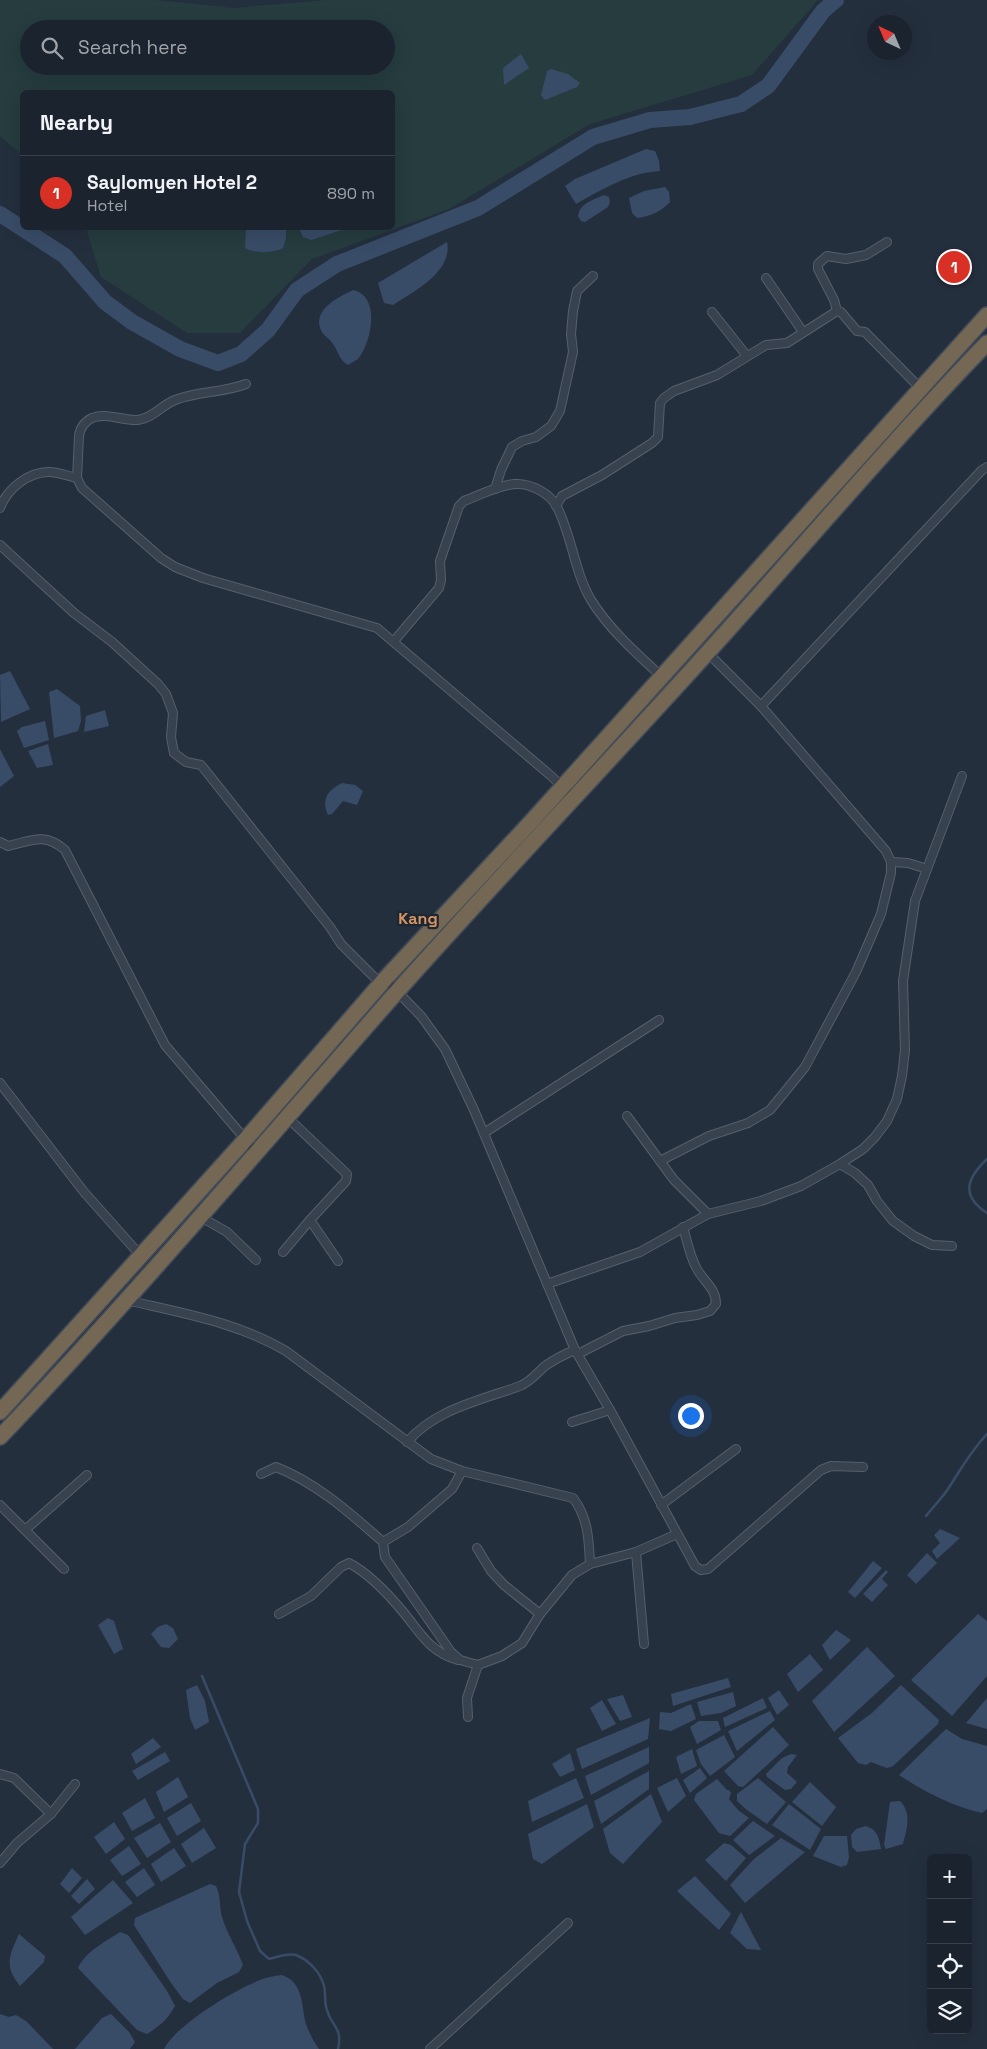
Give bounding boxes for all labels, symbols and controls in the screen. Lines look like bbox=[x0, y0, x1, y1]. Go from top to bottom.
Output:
north arrow bbox=[867, 15, 912, 60]
search box bbox=[20, 20, 395, 75]
icon: search bbox=[38, 34, 66, 62]
text: Search here bbox=[78, 35, 188, 60]
text: Nearby bbox=[40, 109, 113, 136]
text: Saylomyen Hotel 2 bbox=[87, 170, 257, 195]
text: 1 bbox=[52, 183, 60, 204]
text: 890 m bbox=[327, 183, 375, 204]
text: Hotel bbox=[87, 195, 128, 216]
pin: 1 bbox=[938, 248, 970, 286]
district label: Kang bbox=[398, 908, 438, 929]
your location bbox=[678, 1403, 704, 1429]
map controls bbox=[927, 1854, 972, 2034]
button: + bbox=[927, 1854, 972, 1899]
button: − bbox=[927, 1899, 972, 1944]
button: locate bbox=[927, 1944, 972, 1989]
button: layers bbox=[927, 1989, 972, 2034]

